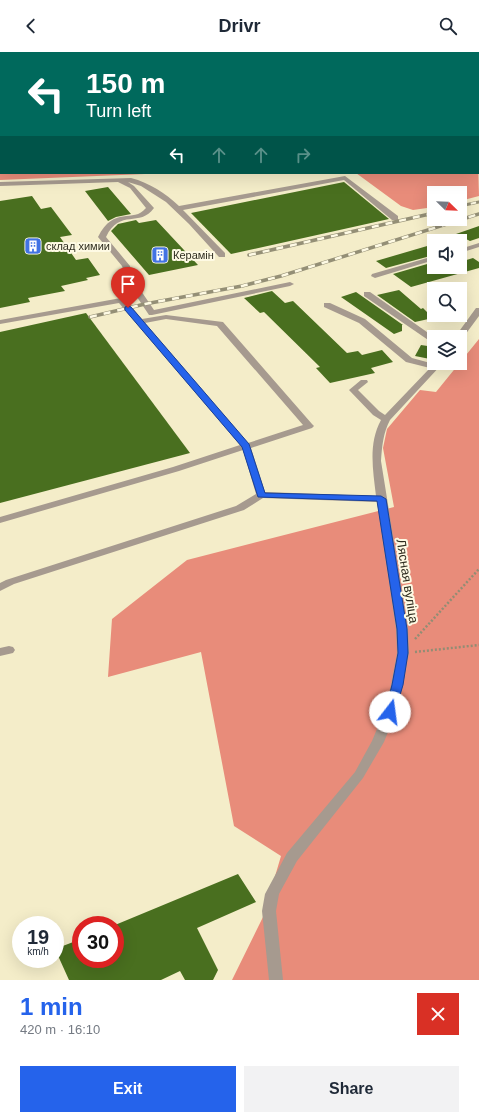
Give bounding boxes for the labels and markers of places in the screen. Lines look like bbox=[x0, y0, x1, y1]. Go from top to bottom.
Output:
building icon: склад химии bbox=[23, 236, 43, 256]
place label: склад химии bbox=[46, 240, 110, 252]
building icon: Керамін bbox=[150, 245, 170, 265]
place label: Керамін bbox=[173, 249, 214, 261]
pin bbox=[111, 267, 145, 308]

